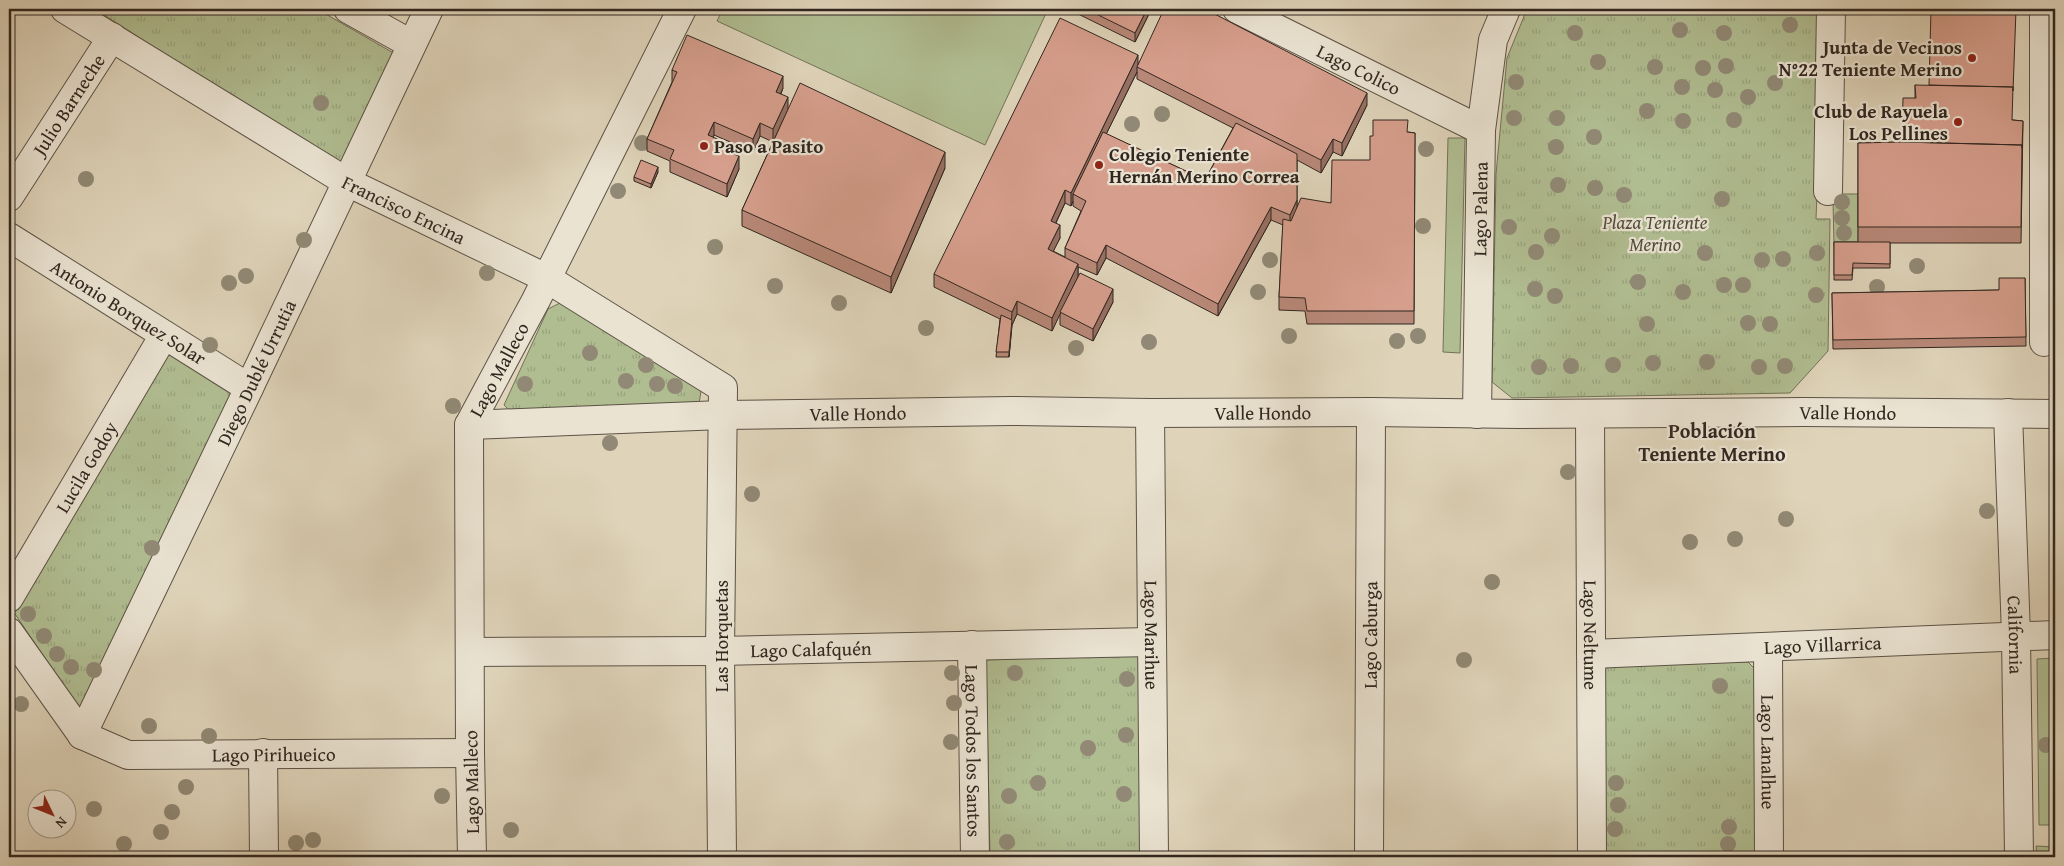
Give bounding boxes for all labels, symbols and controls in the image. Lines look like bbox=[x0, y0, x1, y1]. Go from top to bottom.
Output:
place label: Junta de Vecinos N°22 Teniente Merino bbox=[1779, 33, 1962, 83]
street label: Lago Colico bbox=[1312, 37, 1406, 102]
street label: Julio Barneche bbox=[24, 48, 112, 162]
marker: Junta de Vecinos N°22 Teniente Merino bbox=[1966, 52, 1978, 64]
place label: Club de Rayuela Los Pellines bbox=[1814, 97, 1948, 147]
marker: Club de Rayuela Los Pellines bbox=[1952, 116, 1964, 128]
place label: Paso a Pasito bbox=[714, 132, 823, 160]
marker: Paso a Pasito bbox=[698, 140, 710, 152]
place label: Colegio Teniente Hernán Merino Correa bbox=[1109, 140, 1300, 190]
marker: Colegio Teniente Hernán Merino Correa bbox=[1093, 159, 1105, 171]
street label: Lago Palena bbox=[1465, 161, 1495, 257]
street label: Francisco Encina bbox=[337, 168, 470, 251]
park label: Plaza Teniente Merino bbox=[1602, 208, 1708, 258]
street label: Antonio Borquez Solar bbox=[45, 252, 212, 372]
street label: Diego Dublé Urrutia bbox=[209, 295, 303, 450]
street label: Lago Malleco bbox=[462, 317, 536, 422]
street label: Valle Hondo bbox=[809, 398, 906, 428]
street label: Valle Hondo bbox=[1214, 398, 1311, 427]
street label: Valle Hondo bbox=[1799, 398, 1896, 427]
street label: Lucila Godoy bbox=[48, 416, 124, 518]
district label: Población Teniente Merino bbox=[1638, 416, 1786, 468]
street label: Las Horquetas bbox=[707, 580, 735, 692]
street label: Lago Marihue bbox=[1138, 580, 1166, 690]
street label: Lago Neltume bbox=[1577, 580, 1605, 690]
street label: Lago Caburga bbox=[1356, 581, 1384, 689]
street label: California bbox=[2001, 595, 2031, 674]
street label: Lago Villarrica bbox=[1764, 628, 1882, 661]
street label: Lago Calafquén bbox=[750, 634, 872, 664]
street label: Lago Todos los Santos bbox=[958, 665, 989, 837]
street label: Lago Lanalhue bbox=[1754, 695, 1783, 810]
street label: Lago Malleco bbox=[456, 730, 486, 834]
street label: Lago Pirihueico bbox=[212, 740, 336, 769]
north arrow bbox=[28, 788, 78, 838]
text: N bbox=[51, 813, 72, 834]

